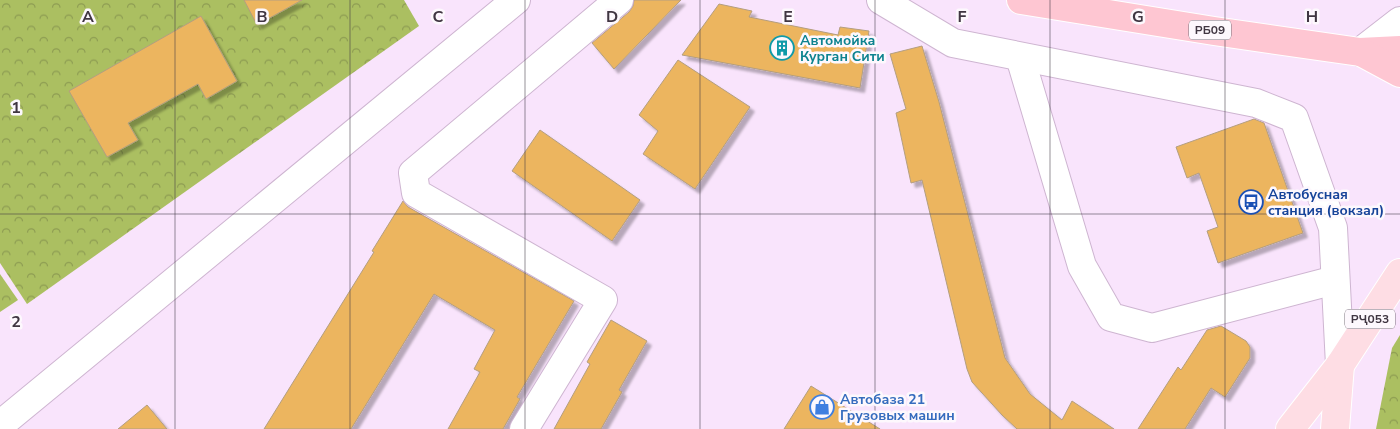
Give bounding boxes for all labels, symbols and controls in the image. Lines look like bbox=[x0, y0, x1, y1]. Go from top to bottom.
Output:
text: A bbox=[82, 6, 94, 28]
text: B bbox=[256, 6, 268, 28]
text: C bbox=[433, 6, 444, 28]
text: D bbox=[606, 6, 618, 28]
text: E bbox=[783, 6, 793, 28]
text: F bbox=[958, 6, 967, 28]
text: G bbox=[1132, 6, 1144, 28]
text: H bbox=[1306, 6, 1318, 28]
road number: РБ09 bbox=[1189, 20, 1231, 40]
place label: Автомойка Курган Сити bbox=[800, 31, 885, 66]
building icon: Автомойка Курган Сити bbox=[769, 35, 795, 61]
text: 1 bbox=[11, 97, 21, 119]
place label: Автобусная станция (вокзал) bbox=[1268, 185, 1384, 220]
bus stop icon: Автобусная станция (вокзал) bbox=[1238, 189, 1264, 215]
road number: РҶ053 bbox=[1345, 310, 1395, 328]
text: 2 bbox=[11, 311, 21, 333]
place label: Автобаза 21 Грузовых машин bbox=[840, 390, 955, 425]
shop icon: Автобаза 21 Грузовых машин bbox=[809, 394, 835, 420]

